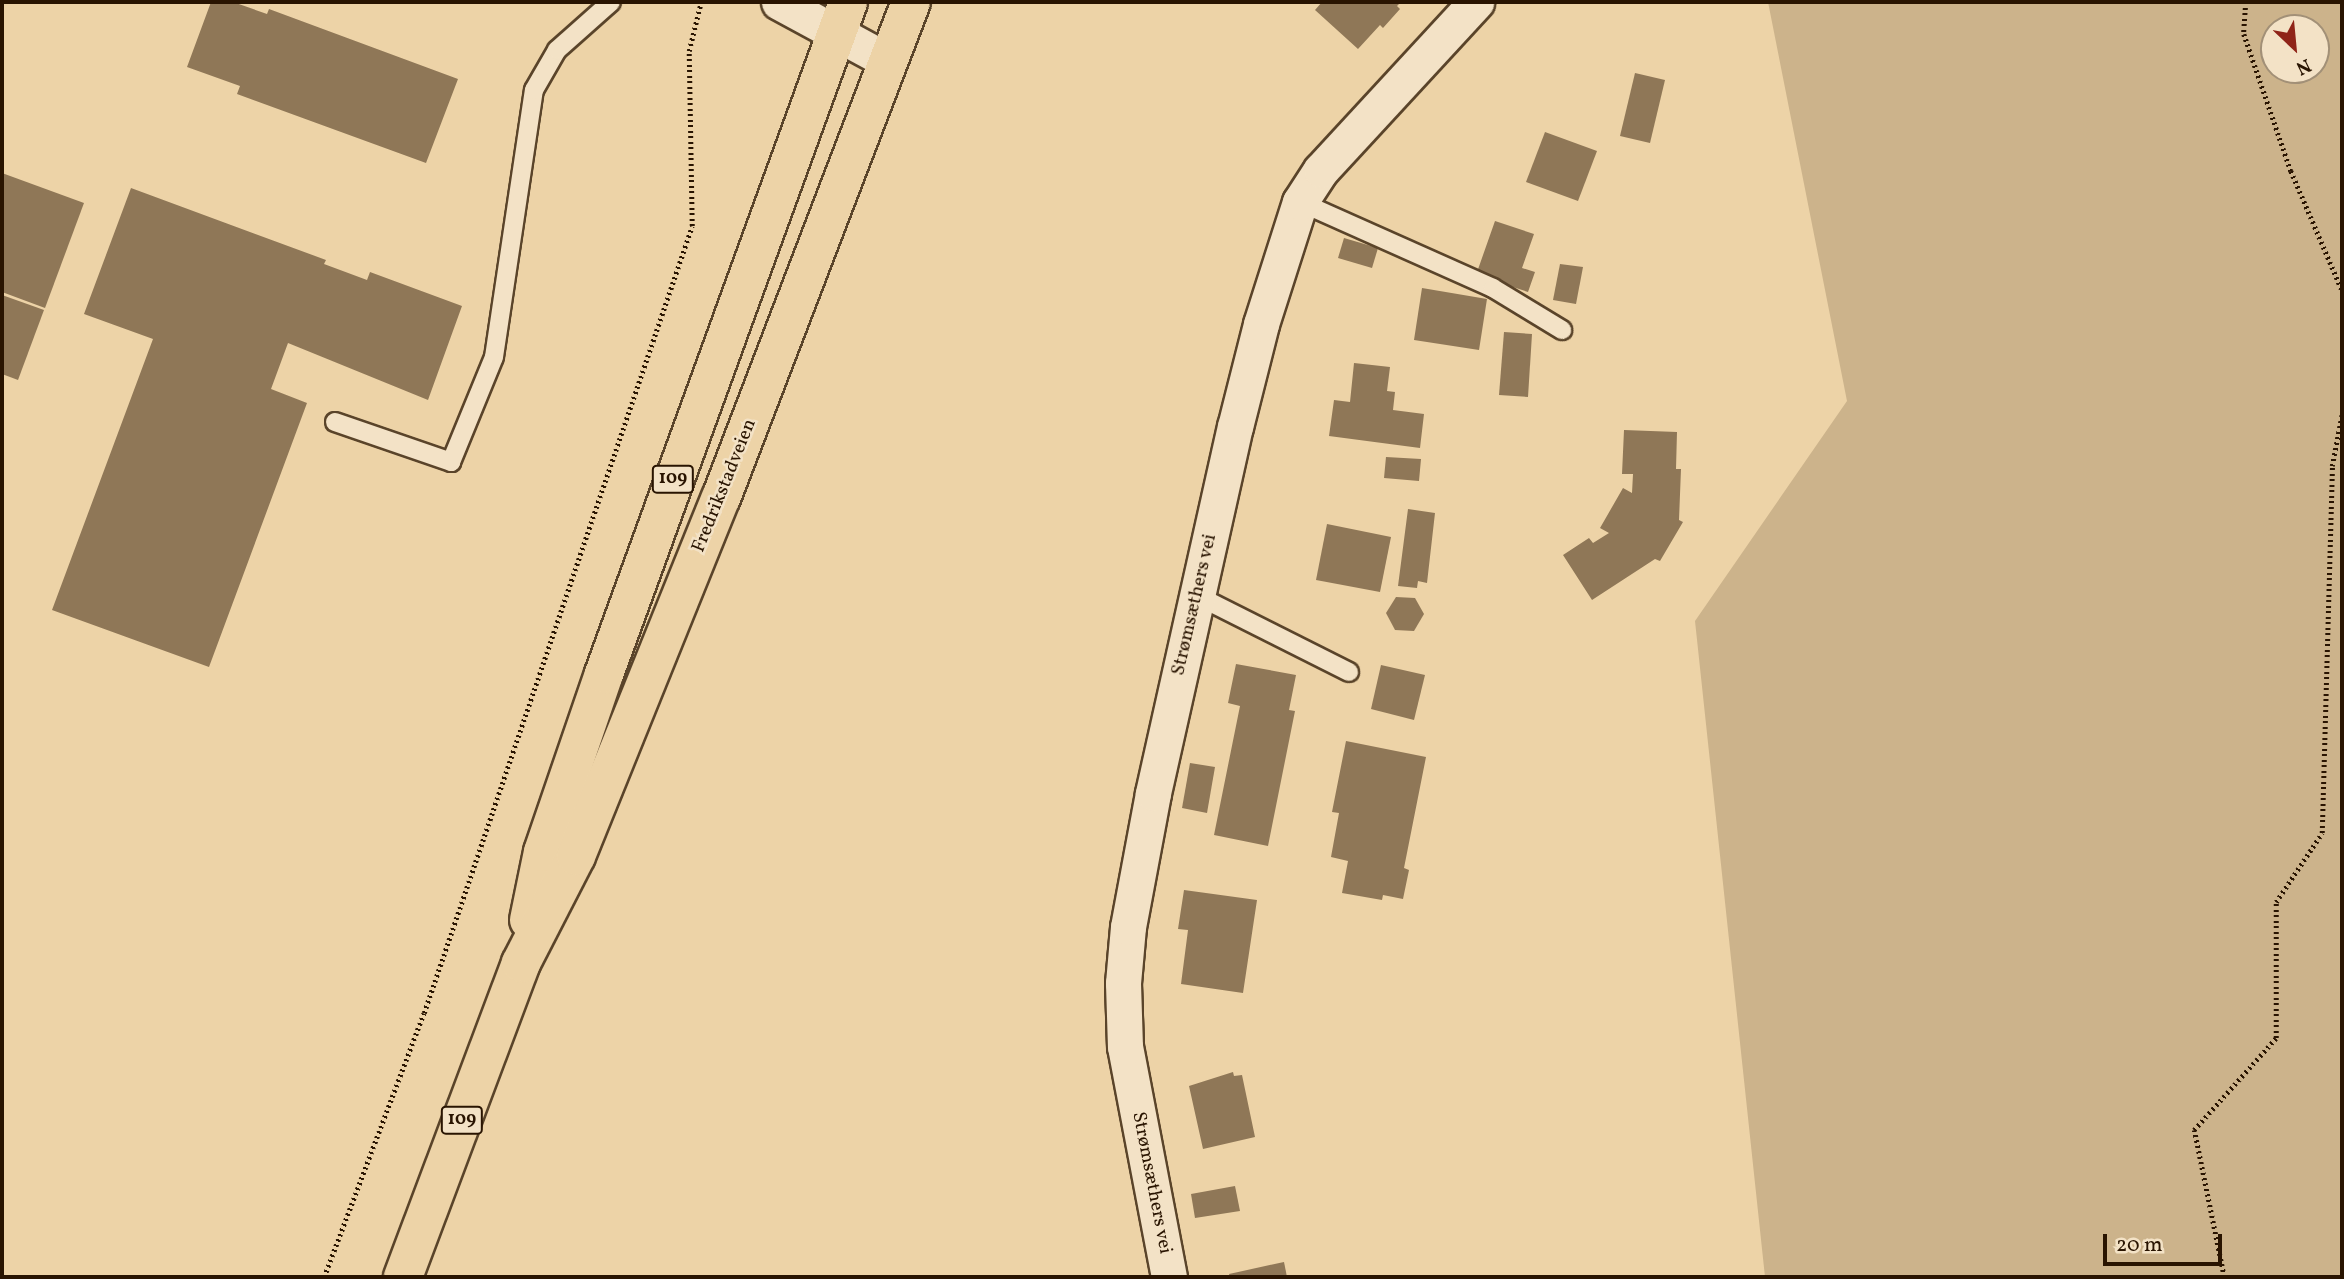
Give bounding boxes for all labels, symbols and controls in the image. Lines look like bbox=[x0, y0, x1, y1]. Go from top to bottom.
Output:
north arrow bbox=[2260, 14, 2330, 84]
text: N bbox=[2291, 51, 2315, 81]
street label: Fredrikstadveien bbox=[688, 416, 762, 556]
road number: 109 bbox=[650, 464, 696, 494]
street label: Strømsæthers vei bbox=[1168, 532, 1222, 678]
road number: 109 bbox=[439, 1106, 485, 1134]
street label: Strømsæthers vei bbox=[1126, 1110, 1176, 1256]
scale bar bbox=[2106, 1220, 2225, 1264]
text: 20 m bbox=[2116, 1231, 2162, 1260]

